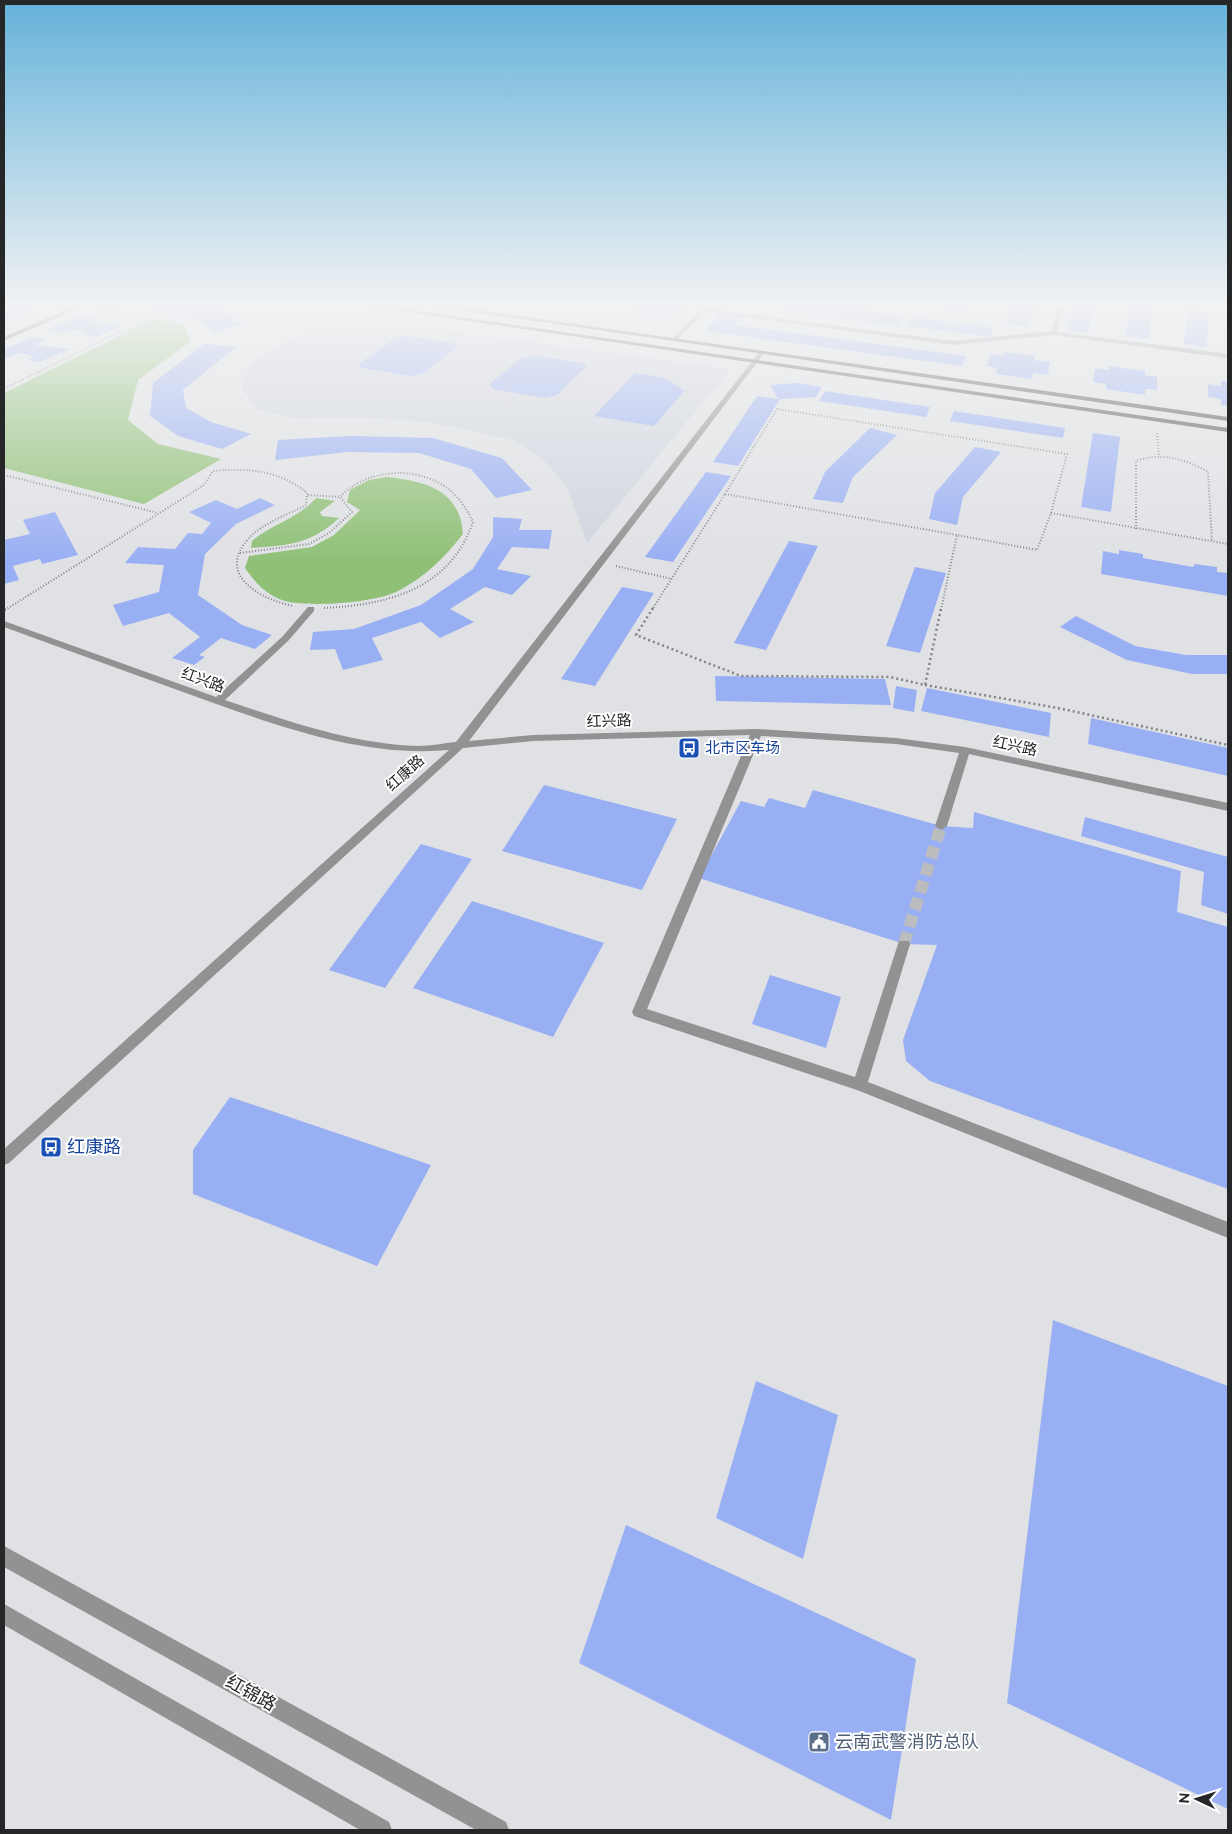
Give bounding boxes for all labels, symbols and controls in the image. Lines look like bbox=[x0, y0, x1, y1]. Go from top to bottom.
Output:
street label: 红兴路 bbox=[179, 664, 227, 696]
street label: 红兴路 bbox=[586, 711, 632, 731]
street label: 红兴路 bbox=[991, 733, 1039, 759]
bus stop icon: 北市区车场 bbox=[677, 736, 701, 760]
place label: 北市区车场 bbox=[705, 739, 780, 757]
street label: 红康路 bbox=[382, 751, 428, 795]
bus stop icon: 红康路 bbox=[39, 1135, 63, 1159]
place label: 红康路 bbox=[67, 1136, 121, 1157]
street label: 红锦路 bbox=[223, 1670, 280, 1715]
public building icon: 云南武警消防总队 bbox=[807, 1730, 831, 1754]
place label: 云南武警消防总队 bbox=[835, 1731, 979, 1752]
north arrow bbox=[1172, 1774, 1222, 1824]
text: N bbox=[1176, 1792, 1192, 1804]

